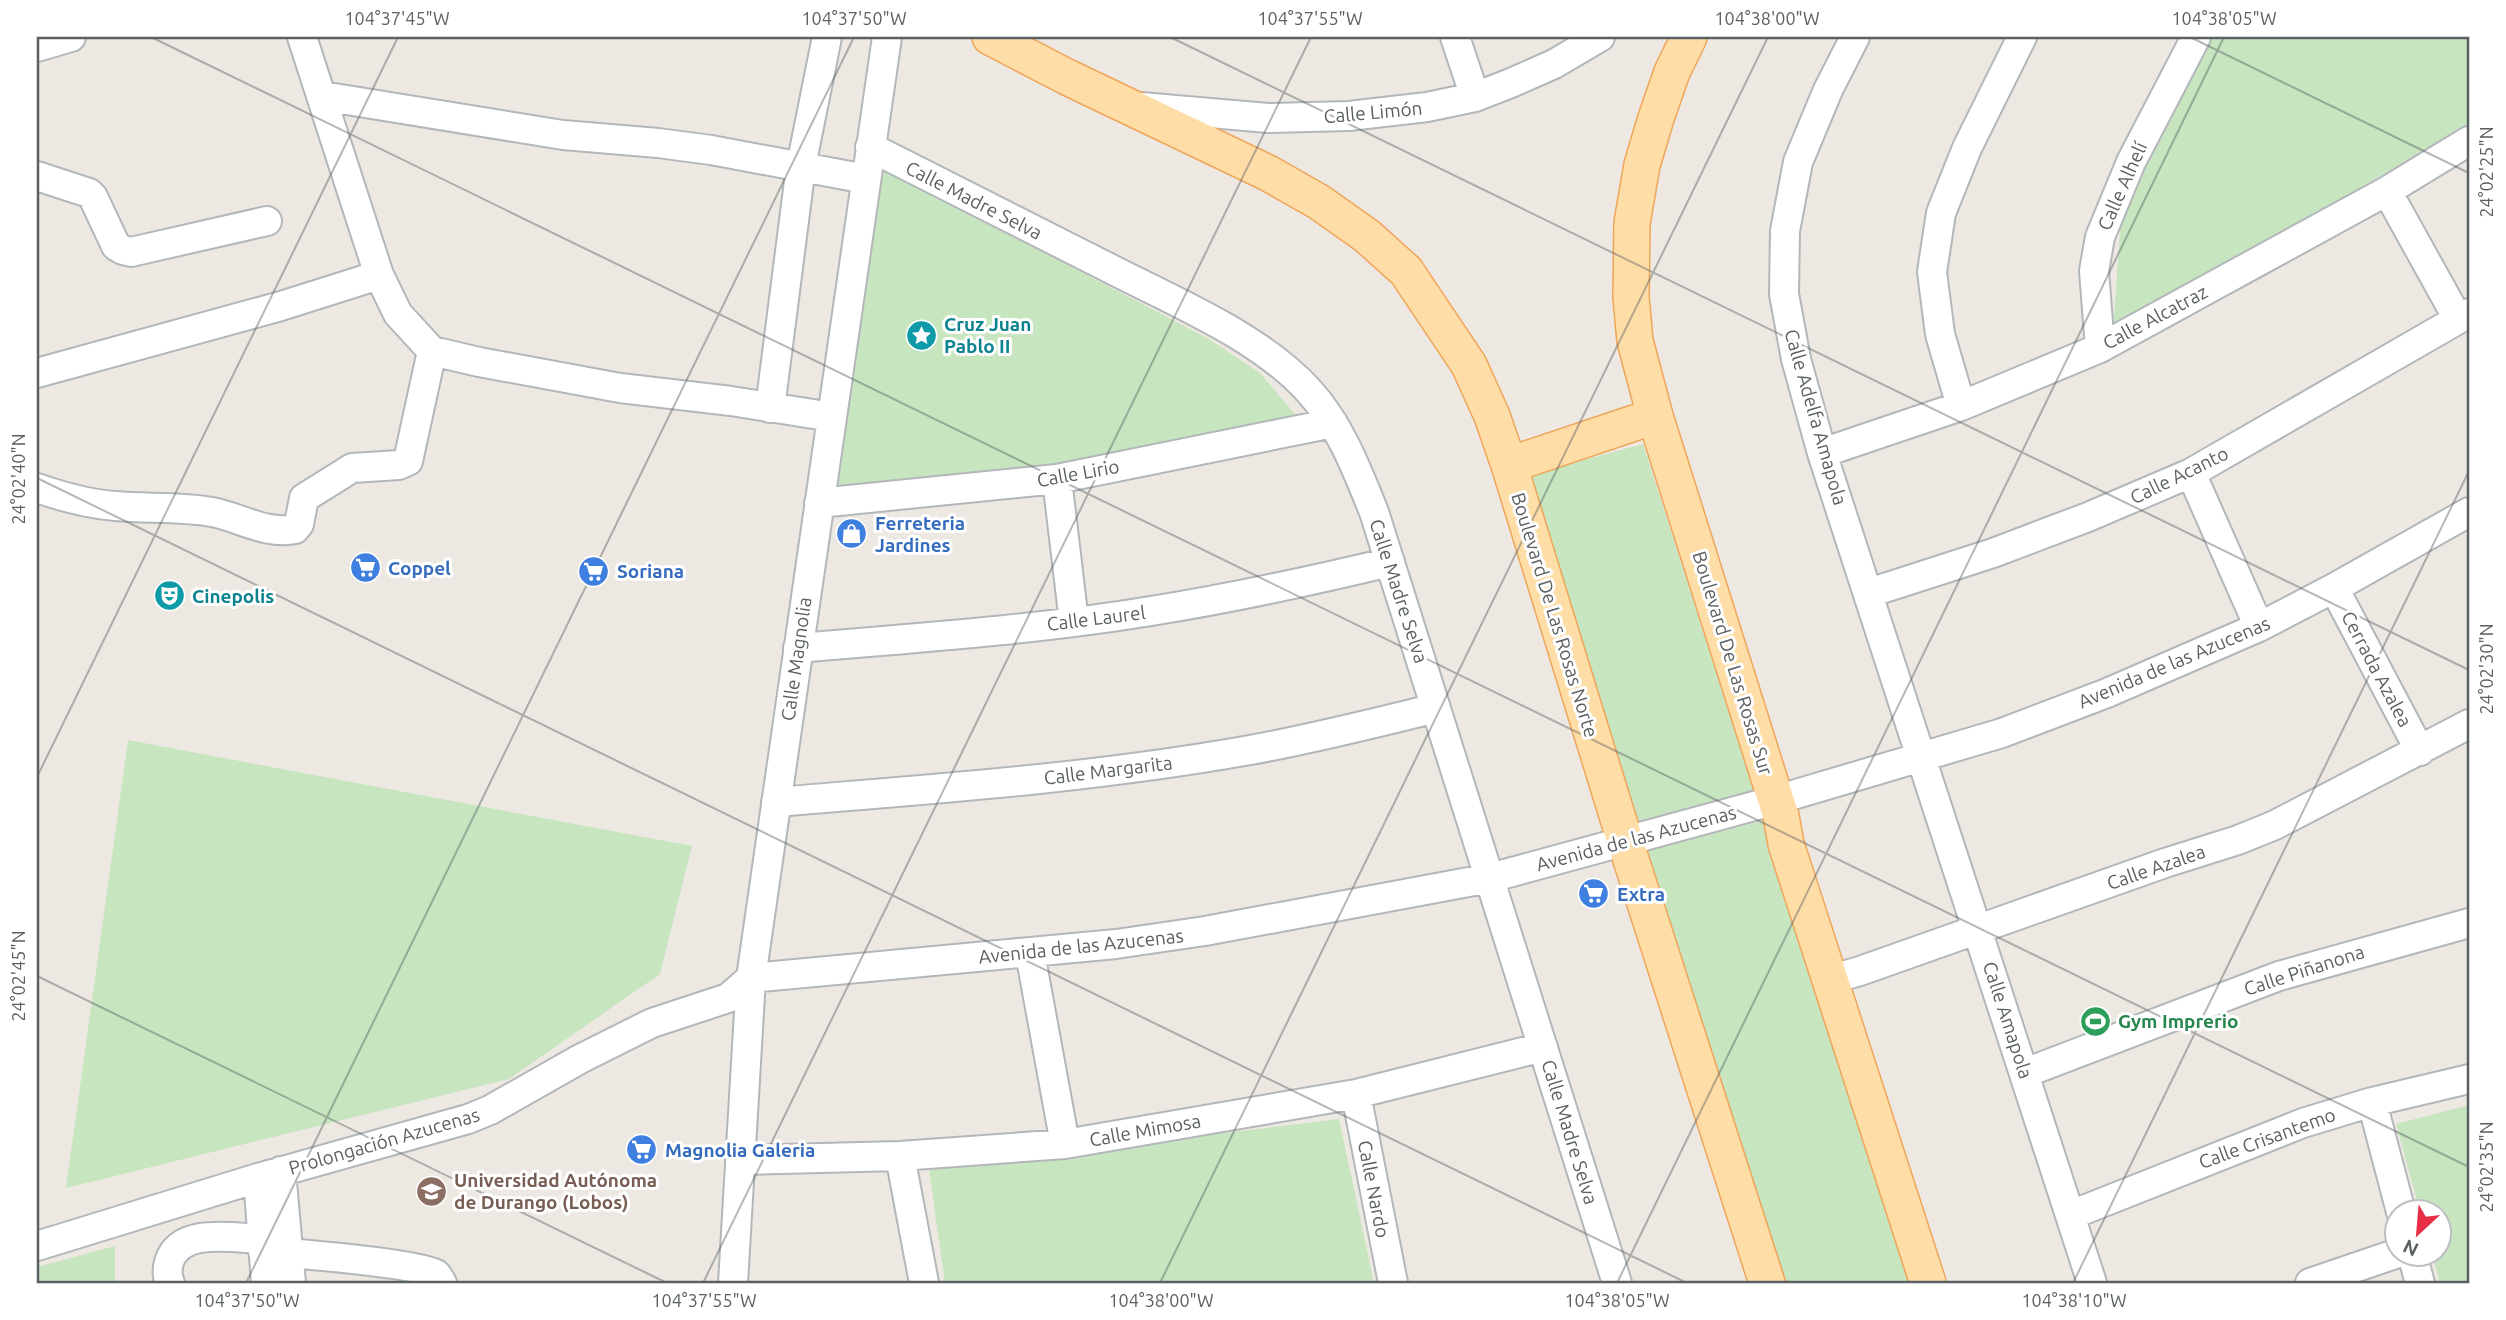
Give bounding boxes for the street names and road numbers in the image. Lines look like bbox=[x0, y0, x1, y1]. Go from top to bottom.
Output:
street label: Calle Limón bbox=[1323, 97, 1423, 127]
street label: Calle Alhelí bbox=[2093, 138, 2151, 234]
street label: Calle Madre Selva bbox=[902, 156, 1046, 244]
street label: Calle Alcatraz bbox=[2099, 280, 2211, 354]
street label: Calle Adelfa Amapola bbox=[1780, 326, 1852, 508]
street label: Calle Acanto bbox=[2126, 442, 2232, 508]
street label: Calle Lirio bbox=[1035, 455, 1121, 491]
street label: Boulevard De Las Rosas Norte bbox=[1507, 490, 1603, 740]
street label: Calle Madre Selva bbox=[1365, 516, 1433, 666]
street label: Boulevard De Las Rosas Sur bbox=[1688, 548, 1778, 778]
street label: Calle Magnolia bbox=[776, 596, 816, 722]
street label: Calle Laurel bbox=[1045, 601, 1147, 635]
street label: Cerrada Azalea bbox=[2337, 607, 2417, 731]
street label: Avenida de las Azucenas bbox=[2075, 612, 2273, 712]
street label: Calle Margarita bbox=[1042, 751, 1174, 789]
street label: Avenida de las Azucenas bbox=[1534, 801, 1738, 875]
street label: Calle Azalea bbox=[2104, 840, 2208, 894]
street label: Avenida de las Azucenas bbox=[977, 924, 1185, 968]
street label: Calle Piñanona bbox=[2241, 940, 2367, 1000]
street label: Calle Amapola bbox=[1979, 959, 2037, 1081]
street label: Calle Madre Selva bbox=[1538, 1057, 1602, 1207]
street label: Prolongación Azucenas bbox=[286, 1103, 482, 1179]
street label: Calle Crisantemo bbox=[2196, 1103, 2338, 1173]
street label: Calle Mimosa bbox=[1088, 1109, 1202, 1151]
street label: Calle Nardo bbox=[1354, 1138, 1394, 1240]

